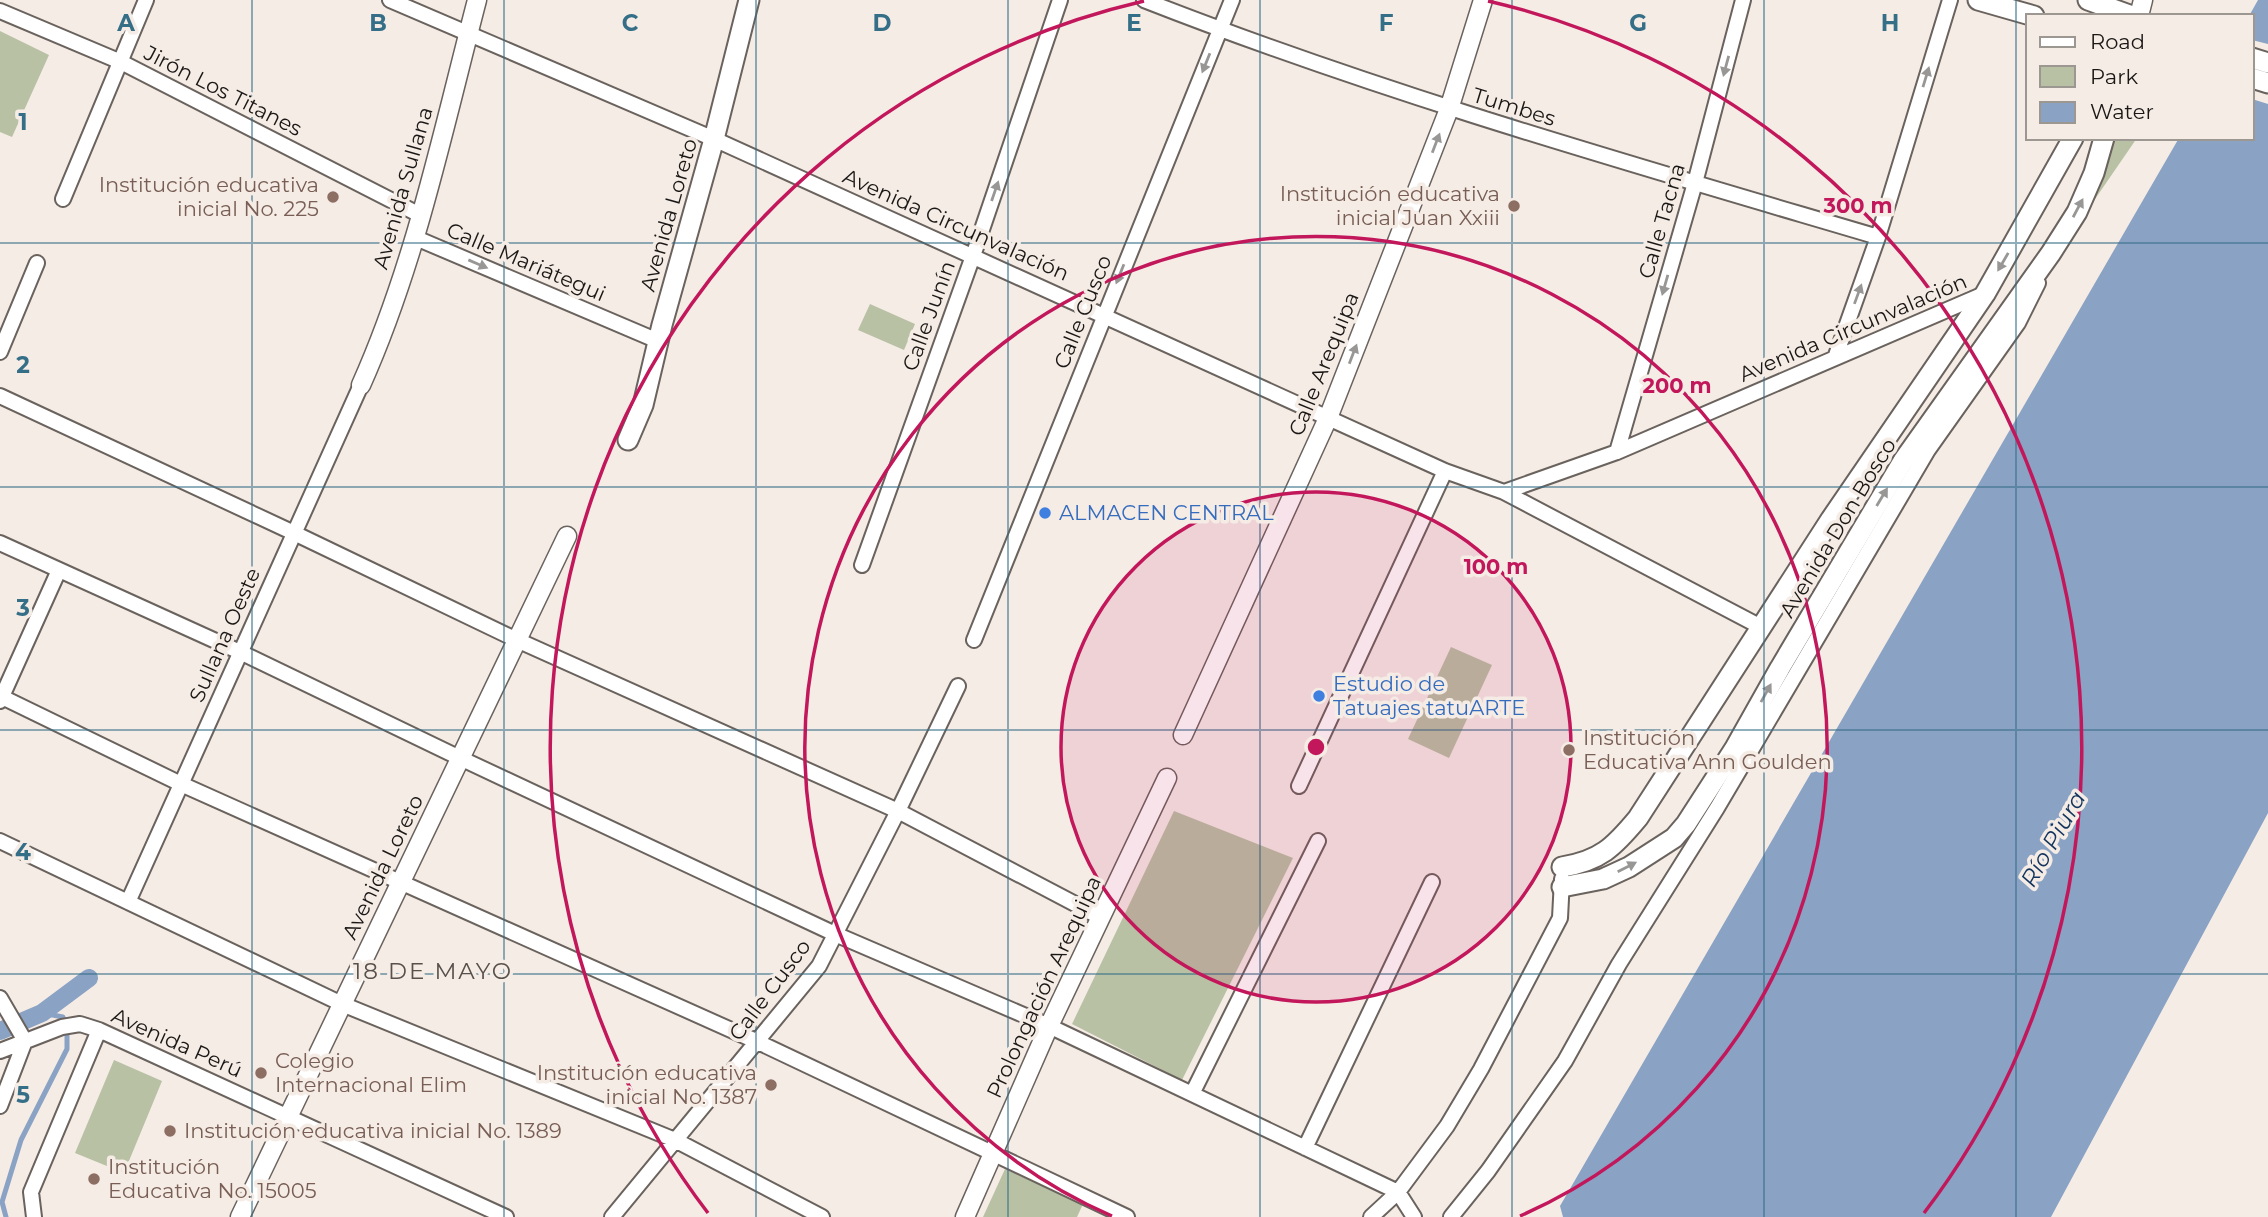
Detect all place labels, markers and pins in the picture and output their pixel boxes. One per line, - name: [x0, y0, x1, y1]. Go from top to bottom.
- place label: Institución educativa inicial No. 225: [99, 172, 319, 221]
- place label: Institución educativa inicial Juan Xxiii: [1280, 181, 1500, 230]
- marker: Institución educativa inicial No. 225: [325, 189, 341, 205]
- marker: Institución educativa inicial Juan Xxiii: [1506, 198, 1522, 214]
- place label: ALMACEN CENTRAL: [1059, 500, 1274, 525]
- marker: ALMACEN CENTRAL: [1037, 505, 1053, 521]
- place label: Estudio de Tatuajes tatuARTE: [1333, 671, 1525, 720]
- marker: Estudio de Tatuajes tatuARTE: [1311, 688, 1327, 704]
- place label: Institución Educativa Ann Goulden: [1583, 725, 1832, 774]
- centre of rings: [1304, 735, 1328, 759]
- marker: Institución Educativa Ann Goulden: [1561, 742, 1577, 758]
- place label: Colegio Internacional Elim: [275, 1048, 467, 1097]
- place label: Institución educativa inicial No. 1387: [537, 1060, 757, 1109]
- marker: Colegio Internacional Elim: [253, 1065, 269, 1081]
- marker: Institución educativa inicial No. 1387: [763, 1077, 779, 1093]
- place label: Institución educativa inicial No. 1389: [184, 1118, 562, 1143]
- marker: Institución educativa inicial No. 1389: [162, 1123, 178, 1139]
- place label: Institución Educativa No. 15005: [108, 1154, 317, 1203]
- marker: Institución Educativa No. 15005: [86, 1171, 102, 1187]

